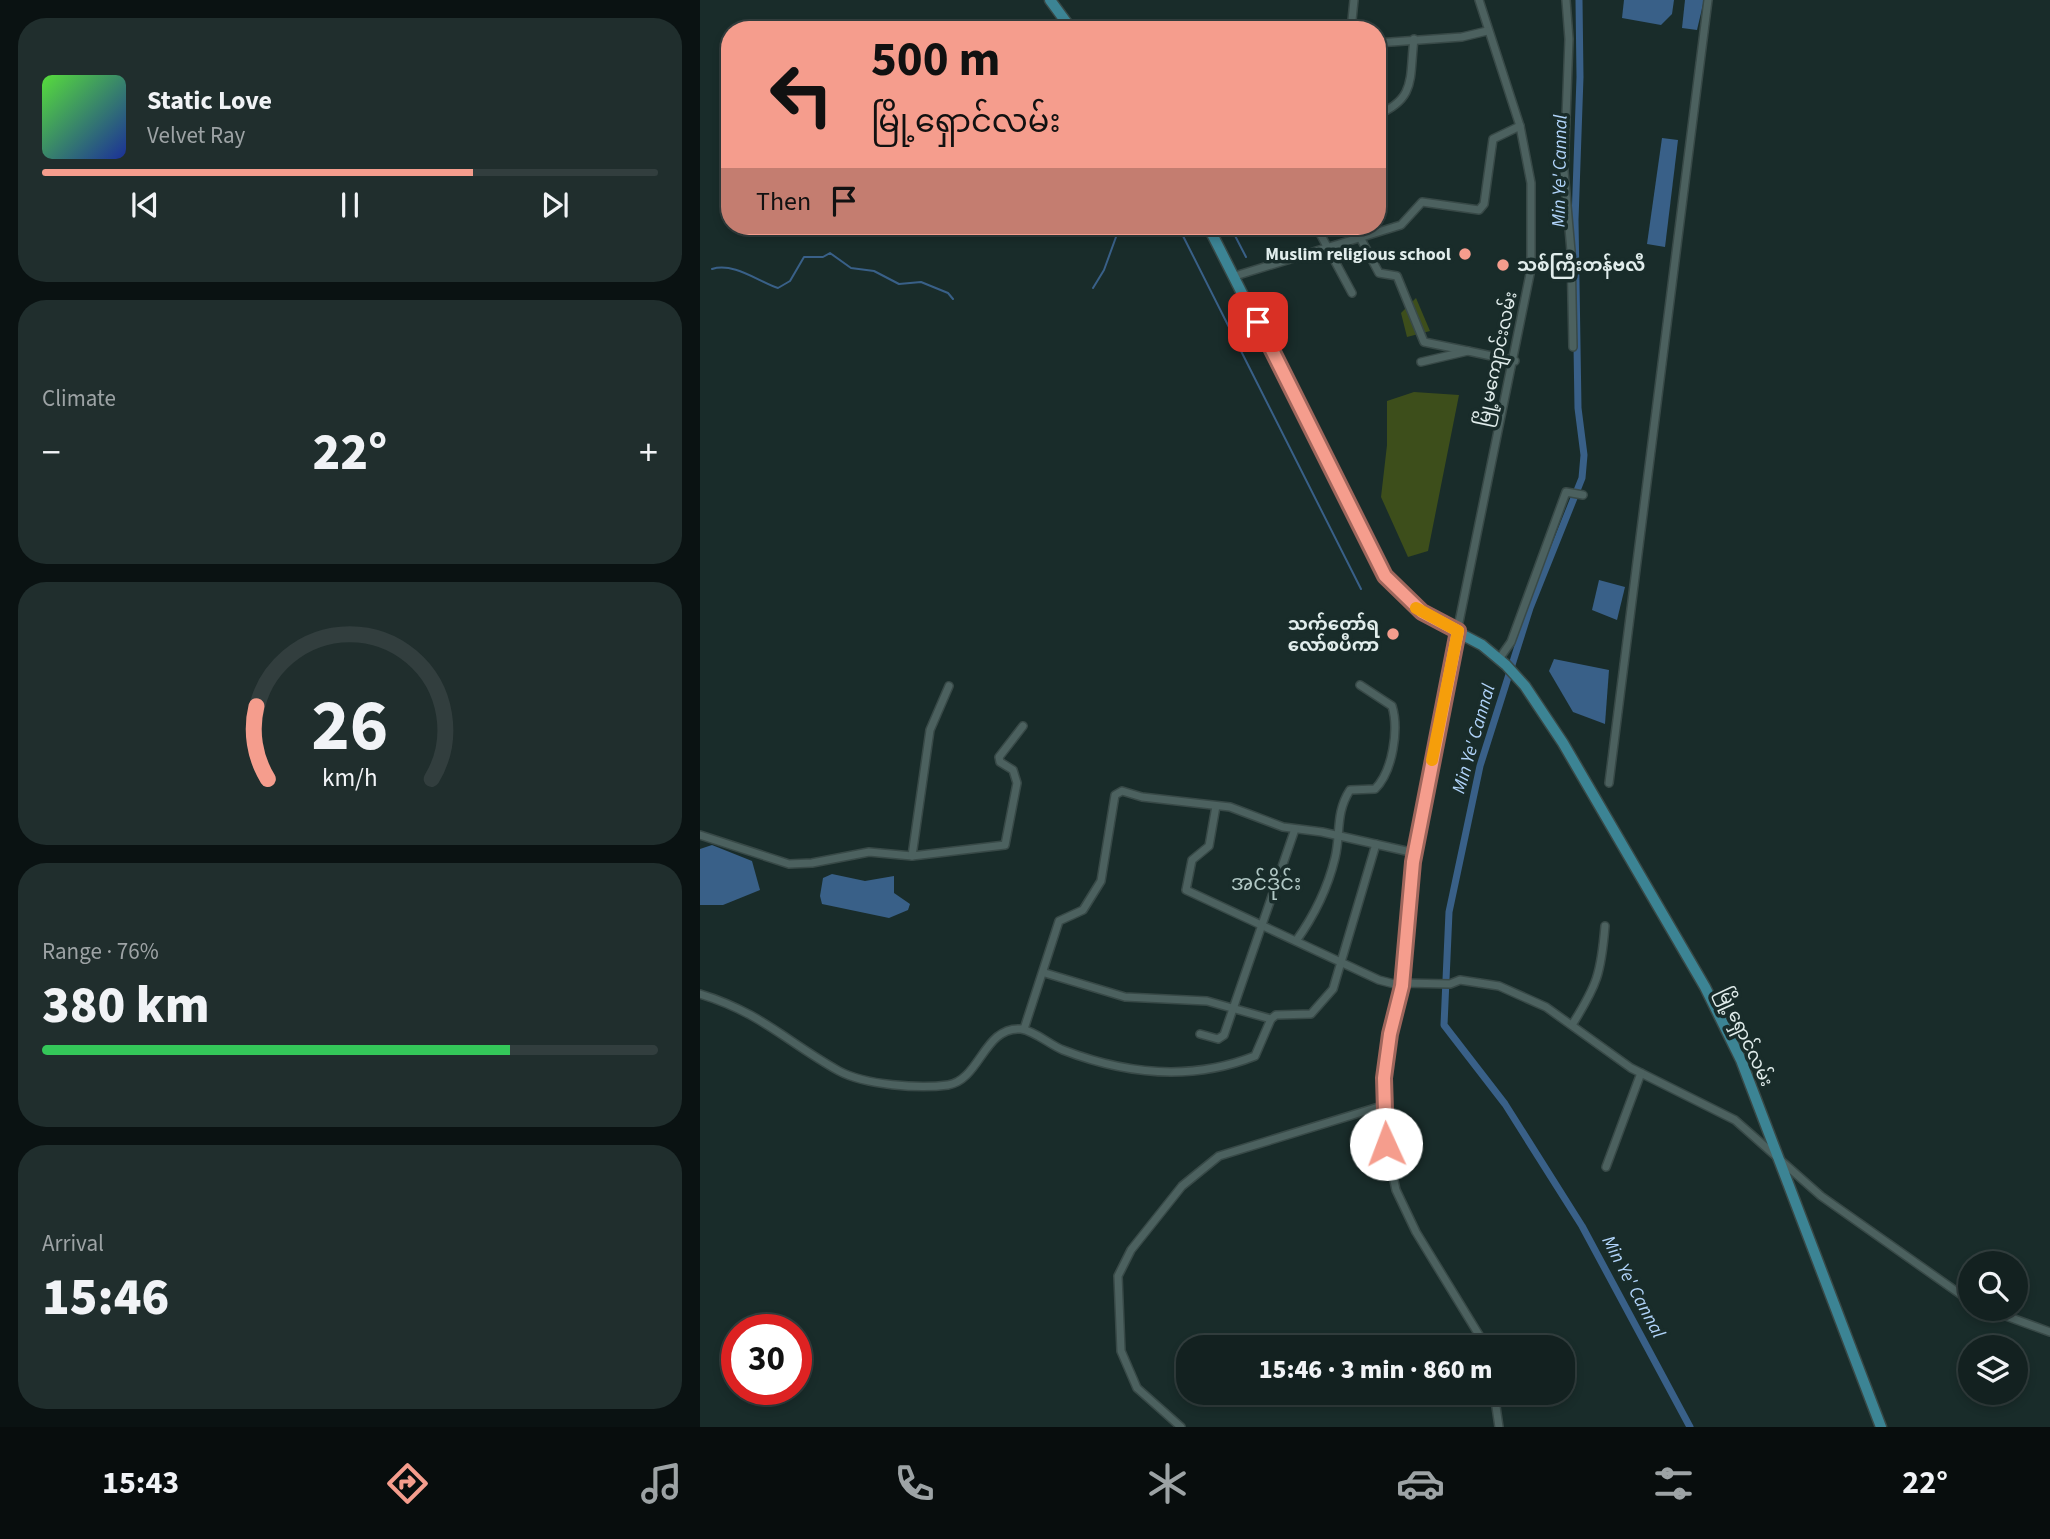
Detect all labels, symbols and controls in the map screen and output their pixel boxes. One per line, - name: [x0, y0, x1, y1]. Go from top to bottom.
- text: 500 m: [871, 25, 1000, 95]
- icon: left: [756, 49, 847, 140]
- text: Static Love: [147, 82, 272, 119]
- text: မြို့ရှောင်လမ်း: [871, 99, 1061, 145]
- water label: Min Ye' Cannal: [1546, 114, 1574, 228]
- text: Velvet Ray: [147, 119, 245, 152]
- icon: arrive: [825, 182, 863, 220]
- text: Then: [756, 183, 811, 220]
- icon: previous: [126, 186, 164, 224]
- icon: pause: [331, 186, 369, 224]
- icon: next: [536, 186, 574, 224]
- place label: Muslim religious school: [1265, 242, 1451, 267]
- marker: Muslim religious school: [1457, 246, 1473, 262]
- place label: သစ်ကြီးတန်ဗလီ: [1517, 253, 1645, 279]
- marker: သစ်ကြီးတန်ဗလီ: [1495, 257, 1511, 273]
- street label: မြို့မကျောင်းလမ်း: [1469, 289, 1525, 429]
- pin: [1228, 292, 1288, 352]
- icon: arrive: [1239, 303, 1277, 341]
- text: Climate: [42, 382, 116, 415]
- text: 22°: [313, 416, 387, 490]
- text: −: [42, 426, 61, 480]
- text: +: [639, 426, 658, 480]
- place label: သက်တော်ရ လော်စပီကာ: [1288, 612, 1380, 658]
- marker: သက်တော်ရ လော်စပီကာ: [1385, 626, 1401, 642]
- text: 26: [312, 675, 388, 779]
- water label: Min Ye' Cannal: [1445, 681, 1503, 797]
- text: km/h: [322, 760, 378, 796]
- district label: အင်ဒိုင်း: [1231, 867, 1301, 900]
- text: Range · 76%: [42, 935, 159, 968]
- text: 380 km: [42, 969, 210, 1043]
- street label: မြို့ရှောင်လမ်း: [1709, 983, 1781, 1091]
- position arrow: [1349, 1107, 1423, 1181]
- text: Arrival: [42, 1227, 104, 1260]
- water label: Min Ye' Cannal: [1595, 1231, 1672, 1343]
- map controls: [1958, 1251, 2028, 1405]
- button: search: [1958, 1251, 2028, 1321]
- text: 15:46: [42, 1261, 169, 1335]
- speed limit sign: 30: [721, 1314, 812, 1405]
- button: layers: [1958, 1335, 2028, 1405]
- text: 15:46 · 3 min · 860 m: [1259, 1351, 1492, 1388]
- icon: directions: [383, 1459, 432, 1508]
- icon: music: [637, 1459, 686, 1508]
- icon: phone: [890, 1459, 939, 1508]
- icon: climate: [1143, 1459, 1192, 1508]
- icon: car: [1396, 1459, 1445, 1508]
- icon: filters: [1649, 1459, 1698, 1508]
- text: 15:43: [102, 1460, 179, 1506]
- text: 22°: [1902, 1460, 1948, 1506]

